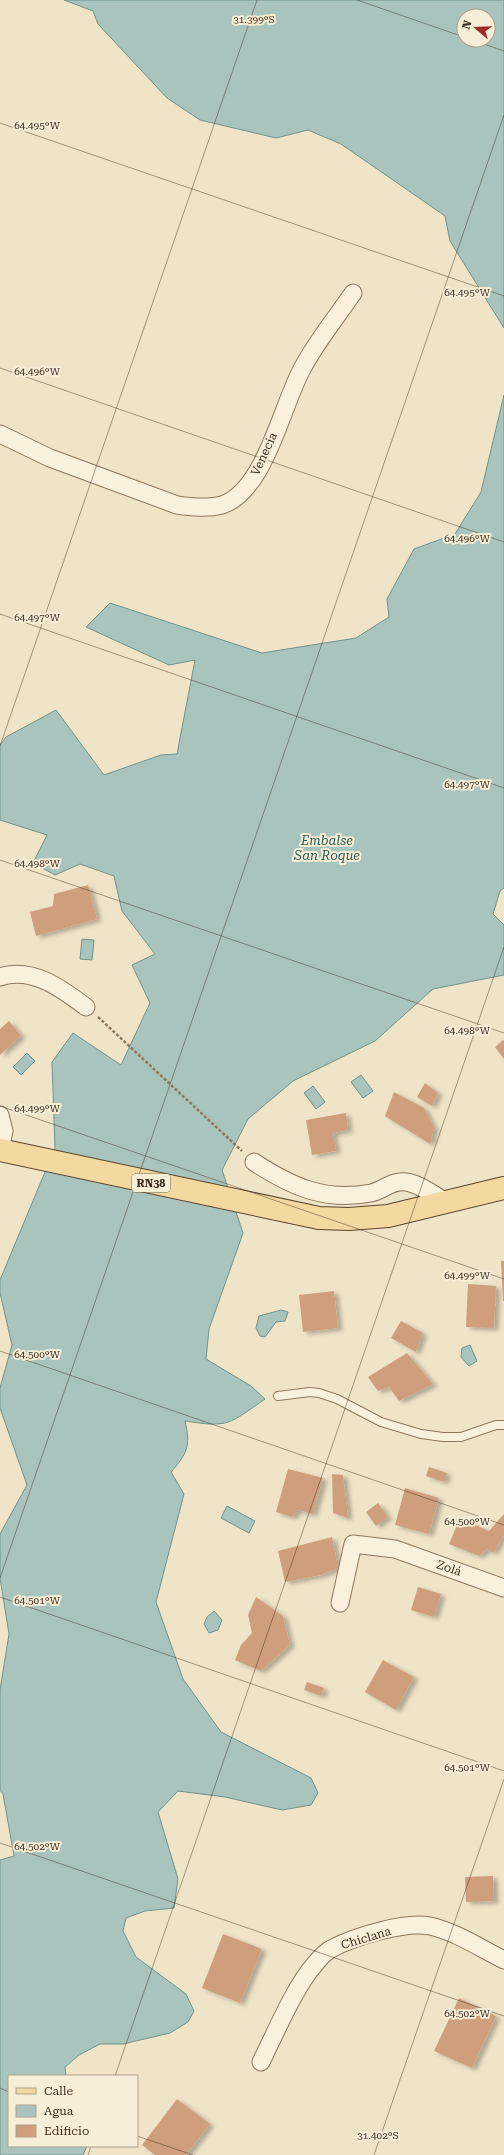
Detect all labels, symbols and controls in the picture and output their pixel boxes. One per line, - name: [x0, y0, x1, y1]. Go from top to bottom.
- north arrow: [456, 8, 496, 48]
- text: 31.399°S: [233, 14, 275, 25]
- text: N: [459, 18, 475, 31]
- text: 64.495°W: [14, 120, 61, 131]
- text: 64.495°W: [444, 287, 491, 298]
- text: 64.496°W: [14, 366, 61, 377]
- street label: Venecia: [248, 430, 280, 478]
- text: 64.496°W: [444, 533, 491, 544]
- text: 64.497°W: [14, 612, 61, 623]
- text: 64.497°W: [444, 779, 491, 790]
- water label: Embalse San Roque: [293, 833, 360, 863]
- text: 64.498°W: [14, 858, 61, 869]
- text: 64.498°W: [444, 1025, 491, 1036]
- text: 64.499°W: [14, 1103, 61, 1114]
- road number: RN38: [132, 1174, 170, 1192]
- text: 64.499°W: [444, 1270, 491, 1281]
- text: 64.500°W: [14, 1349, 61, 1360]
- text: 64.500°W: [444, 1516, 491, 1527]
- street label: Zolá: [435, 1557, 464, 1579]
- text: 64.501°W: [14, 1595, 61, 1606]
- text: 64.501°W: [444, 1762, 491, 1773]
- text: 64.502°W: [14, 1841, 61, 1852]
- street label: Chiclana: [339, 1924, 393, 1952]
- text: 64.502°W: [444, 2008, 491, 2019]
- legend: [8, 2075, 138, 2147]
- text: Calle: [44, 2084, 74, 2098]
- text: Agua: [44, 2104, 74, 2118]
- text: Edificio: [44, 2124, 89, 2138]
- text: 31.402°S: [357, 2130, 399, 2141]

